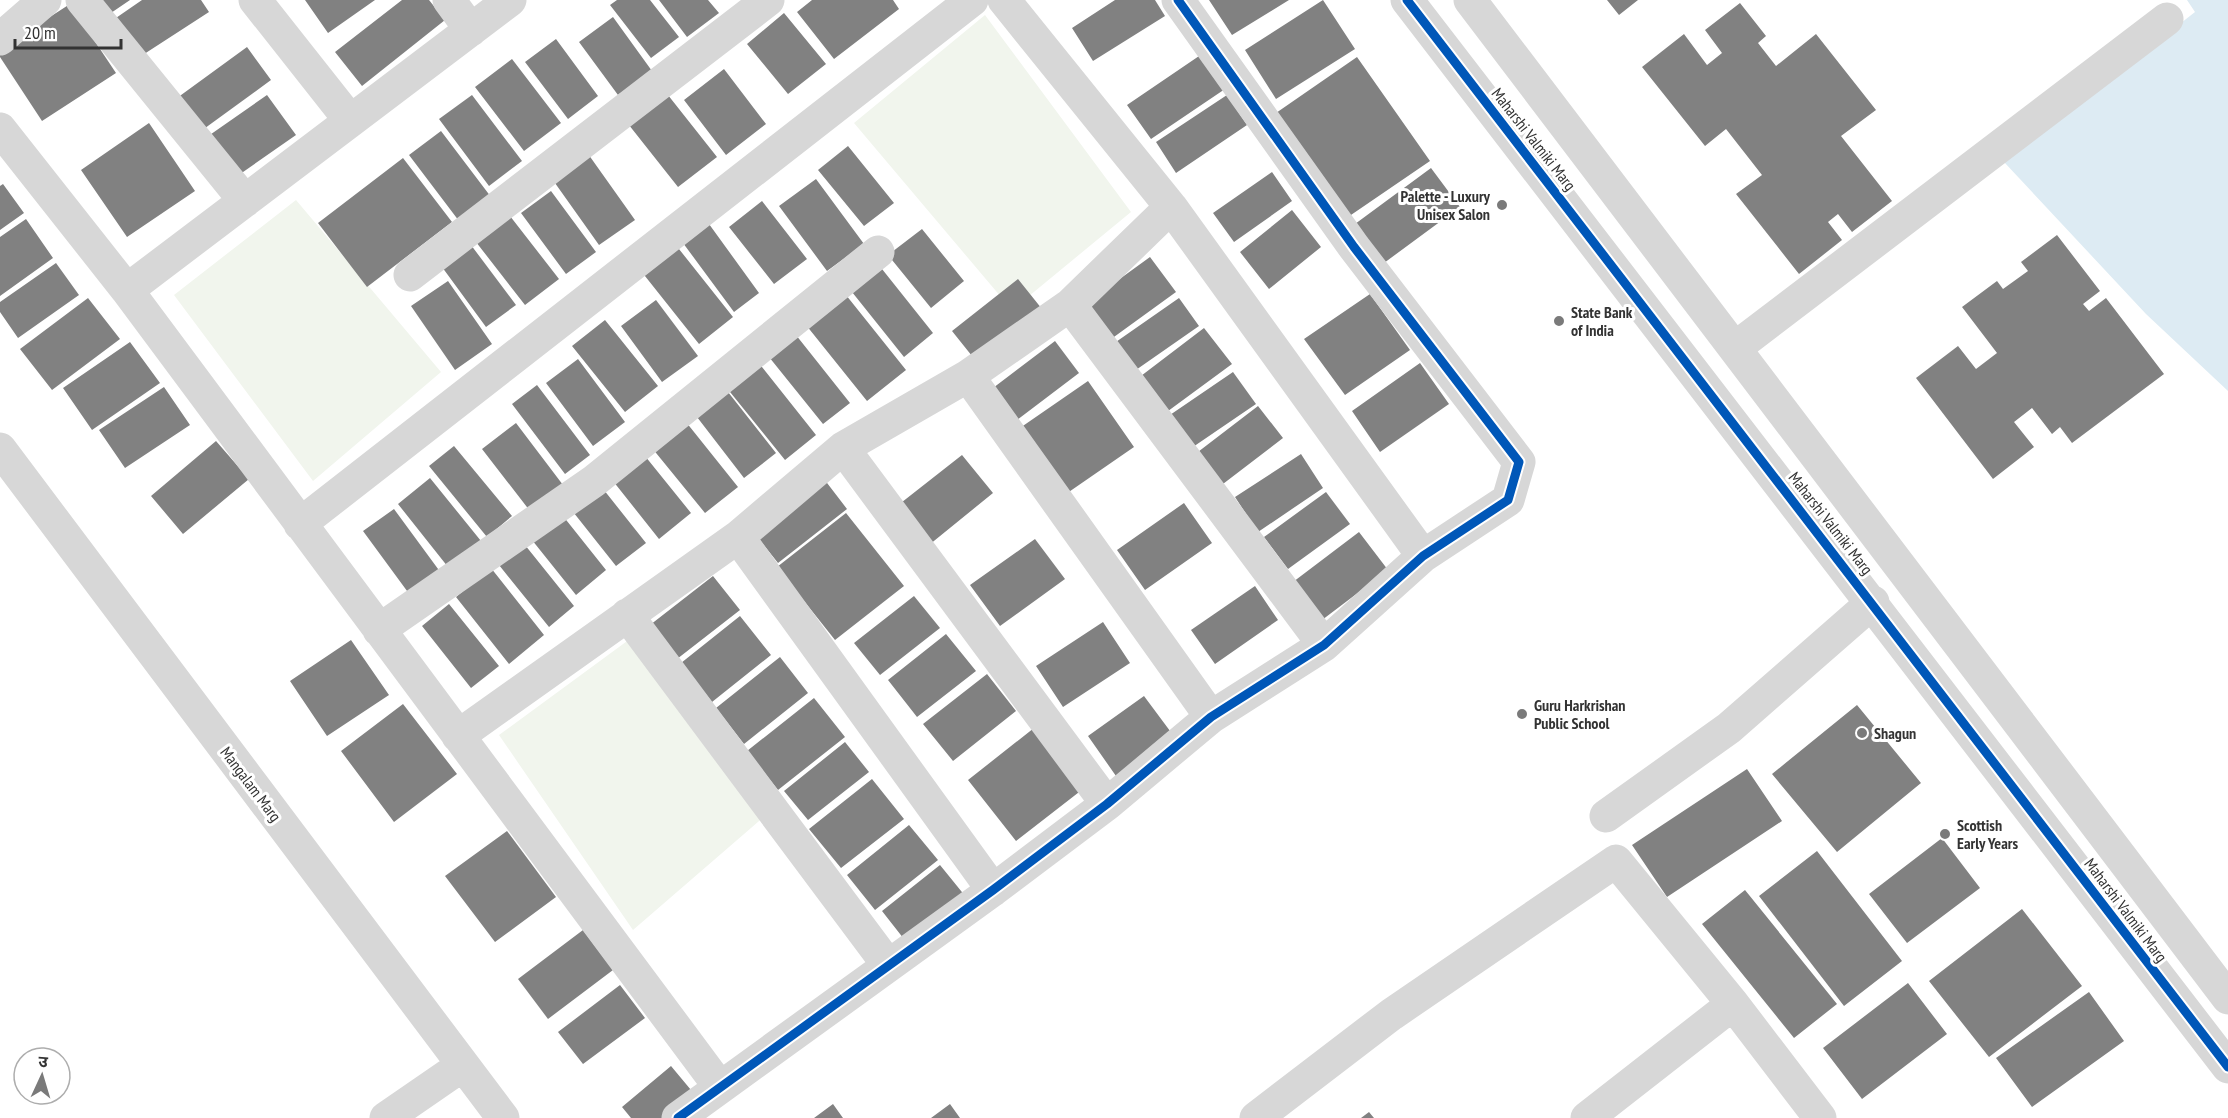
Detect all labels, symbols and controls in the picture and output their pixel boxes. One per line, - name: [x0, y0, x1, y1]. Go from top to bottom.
- scale bar: [15, 12, 122, 50]
- text: 20 m: [24, 21, 56, 44]
- street label: Maharshi Valmiki Marg: [1488, 84, 1580, 194]
- place label: Palette - Luxury Unisex Salon: [1401, 186, 1491, 224]
- marker: Palette - Luxury Unisex Salon: [1495, 198, 1509, 212]
- place label: State Bank of India: [1571, 302, 1633, 340]
- marker: State Bank of India: [1552, 314, 1566, 328]
- street label: Maharshi Valmiki Marg: [1785, 468, 1877, 578]
- place label: Guru Harkrishan Public School: [1534, 695, 1626, 733]
- marker: Guru Harkrishan Public School: [1515, 707, 1529, 721]
- place label: Shagun: [1874, 723, 1916, 743]
- marker: Shagun: [1855, 726, 1869, 740]
- street label: Mangalam Marg: [216, 743, 286, 825]
- place label: Scottish Early Years: [1957, 815, 2018, 853]
- marker: Scottish Early Years: [1938, 827, 1952, 841]
- street label: Maharshi Valmiki Marg: [2080, 854, 2172, 966]
- north arrow: [12, 1046, 72, 1106]
- text: उ: [38, 1051, 49, 1071]

